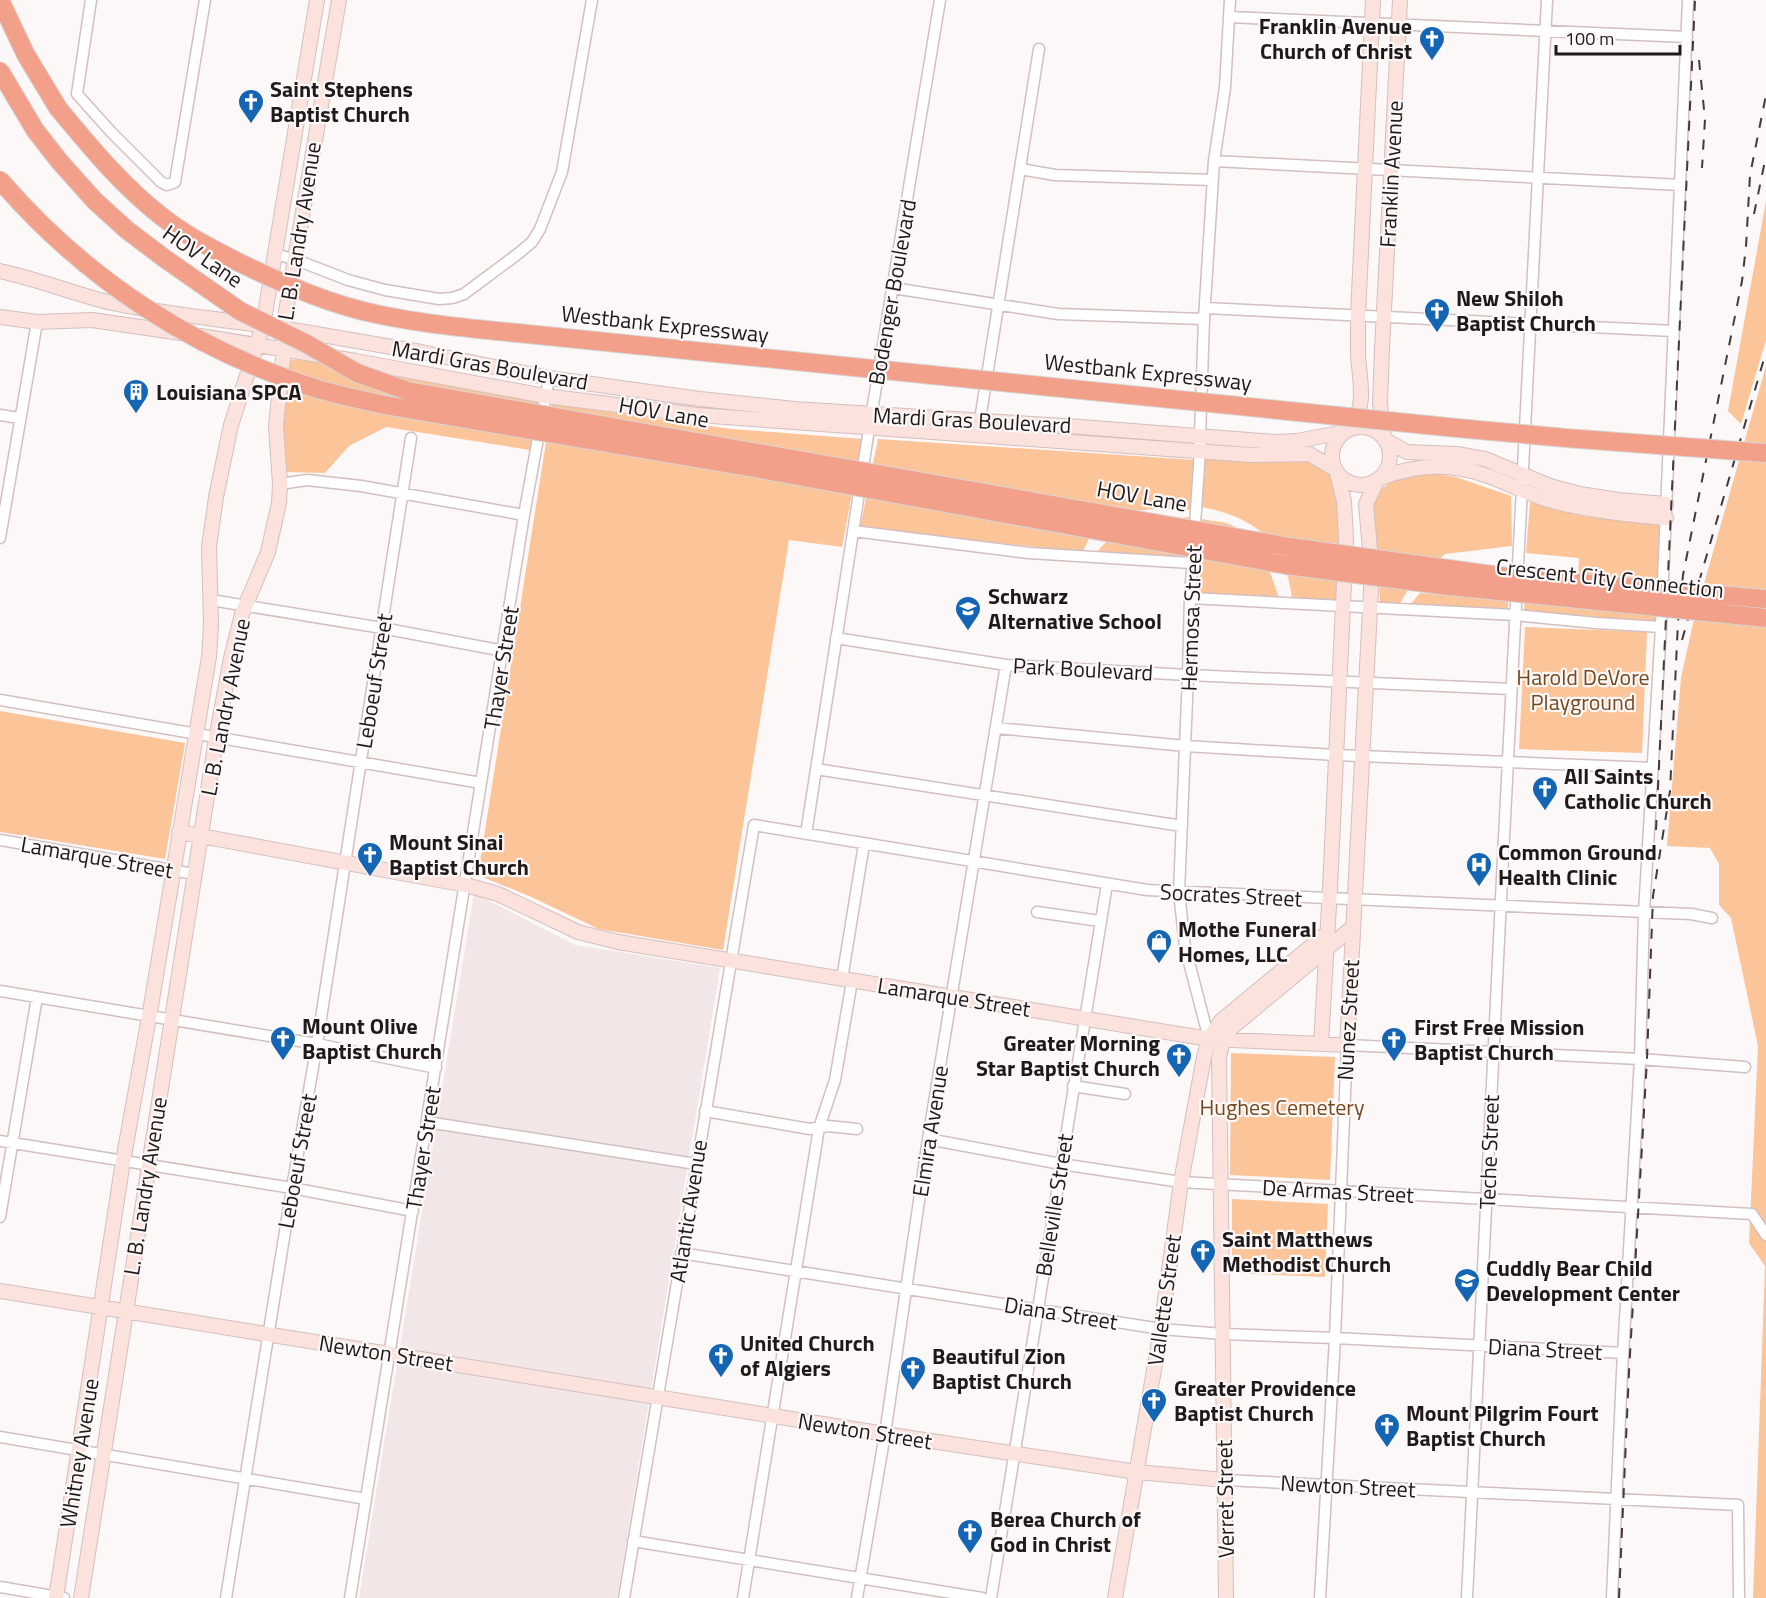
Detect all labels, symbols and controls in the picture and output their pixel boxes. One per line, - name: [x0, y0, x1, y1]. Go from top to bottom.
- place label: Franklin Avenue Church of Christ: [1259, 9, 1412, 68]
- scale bar: [1556, 18, 1680, 56]
- church icon: Franklin Avenue Church of Christ: [1417, 24, 1447, 62]
- text: 100 m: [1565, 25, 1614, 52]
- place label: Saint Stephens Baptist Church: [270, 72, 413, 131]
- church icon: Saint Stephens Baptist Church: [236, 87, 266, 125]
- street label: Franklin Avenue: [1370, 99, 1412, 249]
- street label: L. B. Landry Avenue: [268, 139, 330, 323]
- street label: Bodenger Boulevard: [859, 197, 925, 387]
- street label: HOV Lane: [156, 216, 250, 296]
- place label: New Shiloh Baptist Church: [1456, 281, 1596, 340]
- street label: Westbank Expressway: [559, 296, 771, 352]
- church icon: New Shiloh Baptist Church: [1422, 296, 1452, 334]
- street label: Mardi Gras Boulevard: [389, 331, 591, 399]
- street label: Westbank Expressway: [1042, 344, 1254, 400]
- place label: Louisiana SPCA: [156, 375, 302, 409]
- building icon: Louisiana SPCA: [121, 377, 151, 415]
- street label: HOV Lane: [616, 387, 712, 437]
- street label: Mardi Gras Boulevard: [872, 398, 1072, 442]
- street label: HOV Lane: [1094, 471, 1190, 521]
- street label: Hermosa Street: [1171, 544, 1211, 692]
- street label: Crescent City Connection: [1494, 549, 1726, 607]
- place label: Schwarz Alternative School: [988, 579, 1162, 638]
- school or university icon: Schwarz Alternative School: [953, 594, 983, 632]
- street label: Thayer Street: [474, 603, 528, 732]
- street label: Leboeuf Street: [347, 611, 401, 751]
- street label: L. B. Landry Avenue: [191, 615, 259, 799]
- street label: Park Boulevard: [1012, 648, 1154, 690]
- park label: Harold DeVore Playground: [1516, 660, 1650, 719]
- place label: All Saints Catholic Church: [1564, 759, 1712, 818]
- church icon: All Saints Catholic Church: [1530, 774, 1560, 812]
- place label: Mount Sinai Baptist Church: [389, 825, 529, 884]
- street label: Lamarque Street: [18, 827, 176, 887]
- place label: Common Ground Health Clinic: [1498, 835, 1657, 894]
- church icon: Mount Sinai Baptist Church: [355, 840, 385, 878]
- hospital icon: Common Ground Health Clinic: [1464, 850, 1494, 888]
- street label: Socrates Street: [1159, 874, 1303, 916]
- place label: Mothe Funeral Homes, LLC: [1178, 912, 1317, 971]
- shop icon: Mothe Funeral Homes, LLC: [1144, 927, 1174, 965]
- street label: Nunez Street: [1328, 958, 1368, 1081]
- street label: Lamarque Street: [875, 968, 1033, 1026]
- place label: Mount Olive Baptist Church: [302, 1009, 442, 1068]
- place label: First Free Mission Baptist Church: [1414, 1010, 1584, 1069]
- church icon: Mount Olive Baptist Church: [268, 1024, 298, 1062]
- church icon: First Free Mission Baptist Church: [1379, 1025, 1409, 1063]
- place label: Greater Morning Star Baptist Church: [976, 1026, 1160, 1085]
- church icon: Greater Morning Star Baptist Church: [1164, 1041, 1194, 1079]
- street label: Elmira Avenue: [903, 1063, 957, 1199]
- street label: Thayer Street: [396, 1083, 450, 1212]
- park label: Hughes Cemetery: [1199, 1090, 1365, 1124]
- street label: Leboeuf Street: [268, 1091, 326, 1231]
- street label: L. B. Landry Avenue: [114, 1094, 176, 1278]
- street label: Teche Street: [1470, 1094, 1508, 1210]
- street label: Belleville Street: [1026, 1131, 1082, 1279]
- street label: Atlantic Avenue: [660, 1137, 716, 1285]
- street label: De Armas Street: [1261, 1170, 1415, 1212]
- place label: Saint Matthews Methodist Church: [1222, 1222, 1391, 1281]
- street label: Vallette Street: [1138, 1232, 1190, 1368]
- church icon: Saint Matthews Methodist Church: [1188, 1237, 1218, 1275]
- place label: Cuddly Bear Child Development Center: [1486, 1251, 1680, 1310]
- school or university icon: Cuddly Bear Child Development Center: [1452, 1266, 1482, 1304]
- street label: Diana Street: [1002, 1287, 1120, 1339]
- street label: Newton Street: [317, 1326, 456, 1380]
- place label: United Church of Algiers: [740, 1326, 875, 1385]
- street label: Diana Street: [1487, 1329, 1603, 1369]
- place label: Beautiful Zion Baptist Church: [932, 1339, 1072, 1398]
- church icon: United Church of Algiers: [706, 1341, 736, 1379]
- church icon: Beautiful Zion Baptist Church: [898, 1354, 928, 1392]
- place label: Greater Providence Baptist Church: [1174, 1371, 1356, 1430]
- street label: Whitney Avenue: [50, 1376, 108, 1530]
- church icon: Greater Providence Baptist Church: [1139, 1386, 1169, 1424]
- place label: Mount Pilgrim Fourt Baptist Church: [1406, 1396, 1598, 1455]
- street label: Newton Street: [796, 1404, 935, 1458]
- church icon: Mount Pilgrim Fourt Baptist Church: [1372, 1411, 1402, 1449]
- street label: Verret Street: [1207, 1439, 1243, 1559]
- street label: Newton Street: [1280, 1465, 1417, 1507]
- place label: Berea Church of God in Christ: [990, 1502, 1141, 1561]
- church icon: Berea Church of God in Christ: [955, 1517, 985, 1555]

